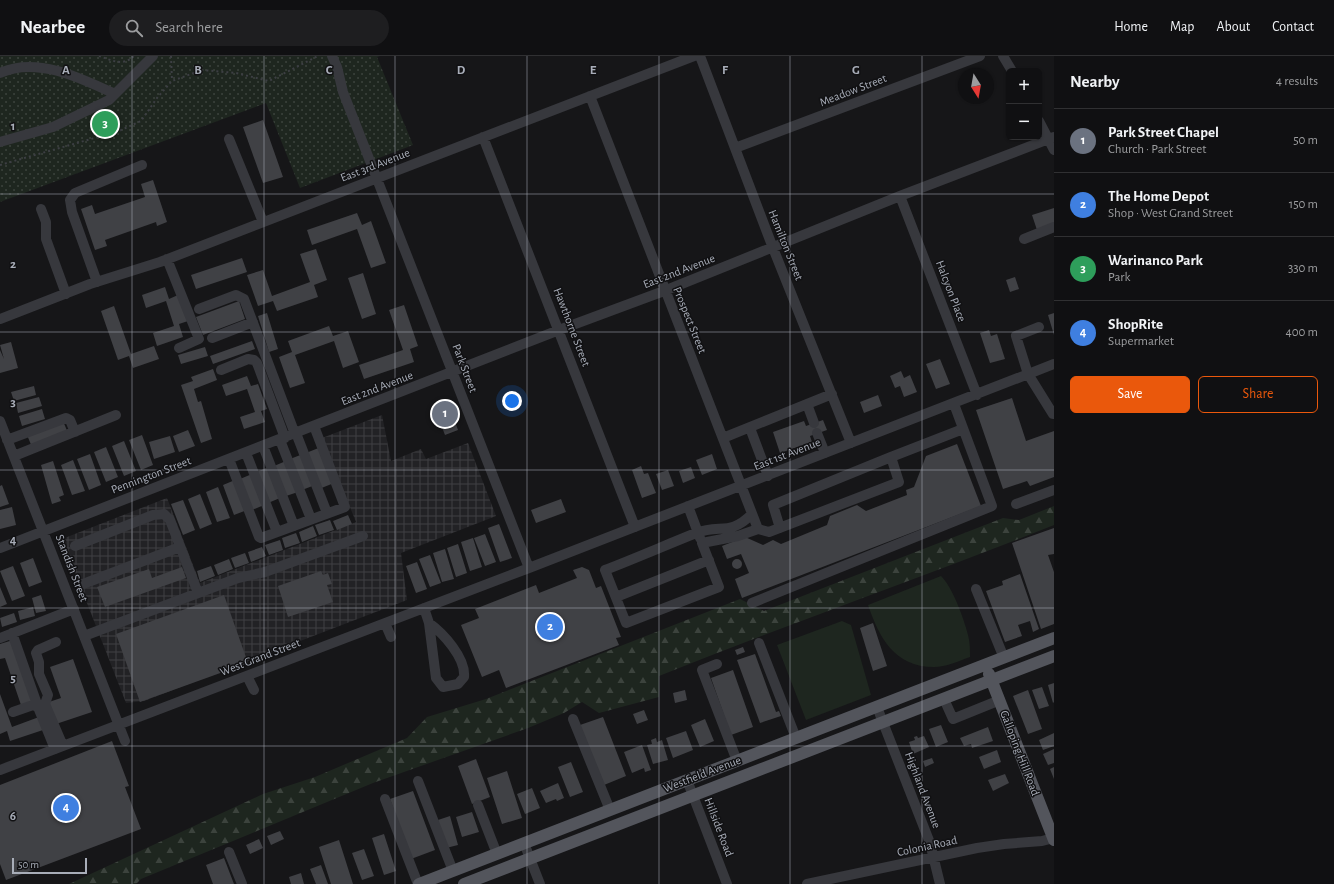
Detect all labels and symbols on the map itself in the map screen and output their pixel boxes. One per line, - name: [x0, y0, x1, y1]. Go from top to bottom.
- text: A: [62, 64, 70, 77]
- text: B: [194, 64, 202, 77]
- text: C: [326, 64, 333, 77]
- text: D: [457, 64, 466, 77]
- text: E: [590, 64, 597, 77]
- text: F: [722, 64, 729, 77]
- text: G: [852, 64, 860, 77]
- north arrow: [958, 68, 994, 104]
- street label: Meadow Street: [818, 72, 888, 108]
- pin: 3: [92, 109, 118, 139]
- text: 1: [11, 120, 15, 133]
- street label: East 3rd Avenue: [339, 146, 411, 184]
- street label: Hamilton Street: [766, 208, 806, 282]
- street label: East 2nd Avenue: [641, 252, 717, 290]
- text: 2: [10, 258, 16, 271]
- street label: Halcyon Place: [933, 259, 968, 324]
- street label: Prospect Street: [671, 285, 709, 355]
- street label: Hawthorne Street: [552, 286, 593, 368]
- street label: Park Street: [450, 342, 480, 394]
- street label: East 2nd Avenue: [339, 369, 415, 407]
- your location: [502, 391, 522, 411]
- text: 3: [10, 396, 16, 409]
- pin: 1: [432, 399, 458, 429]
- street label: East 1st Avenue: [752, 436, 822, 472]
- street label: Pennington Street: [109, 454, 193, 496]
- street label: Standish Street: [54, 533, 90, 604]
- text: 4: [10, 534, 17, 547]
- pin: 2: [537, 612, 563, 642]
- street label: West Grand Street: [218, 636, 302, 678]
- text: 5: [10, 672, 16, 685]
- street label: Galloping Hill Road: [998, 709, 1042, 797]
- street label: Highland Avenue: [903, 750, 943, 830]
- street label: Westfield Avenue: [661, 754, 743, 794]
- pin: 4: [53, 793, 79, 823]
- street label: Hillside Road: [702, 796, 736, 858]
- text: 6: [10, 810, 16, 823]
- street label: Colonia Road: [896, 834, 958, 858]
- scale bar: [12, 856, 87, 875]

